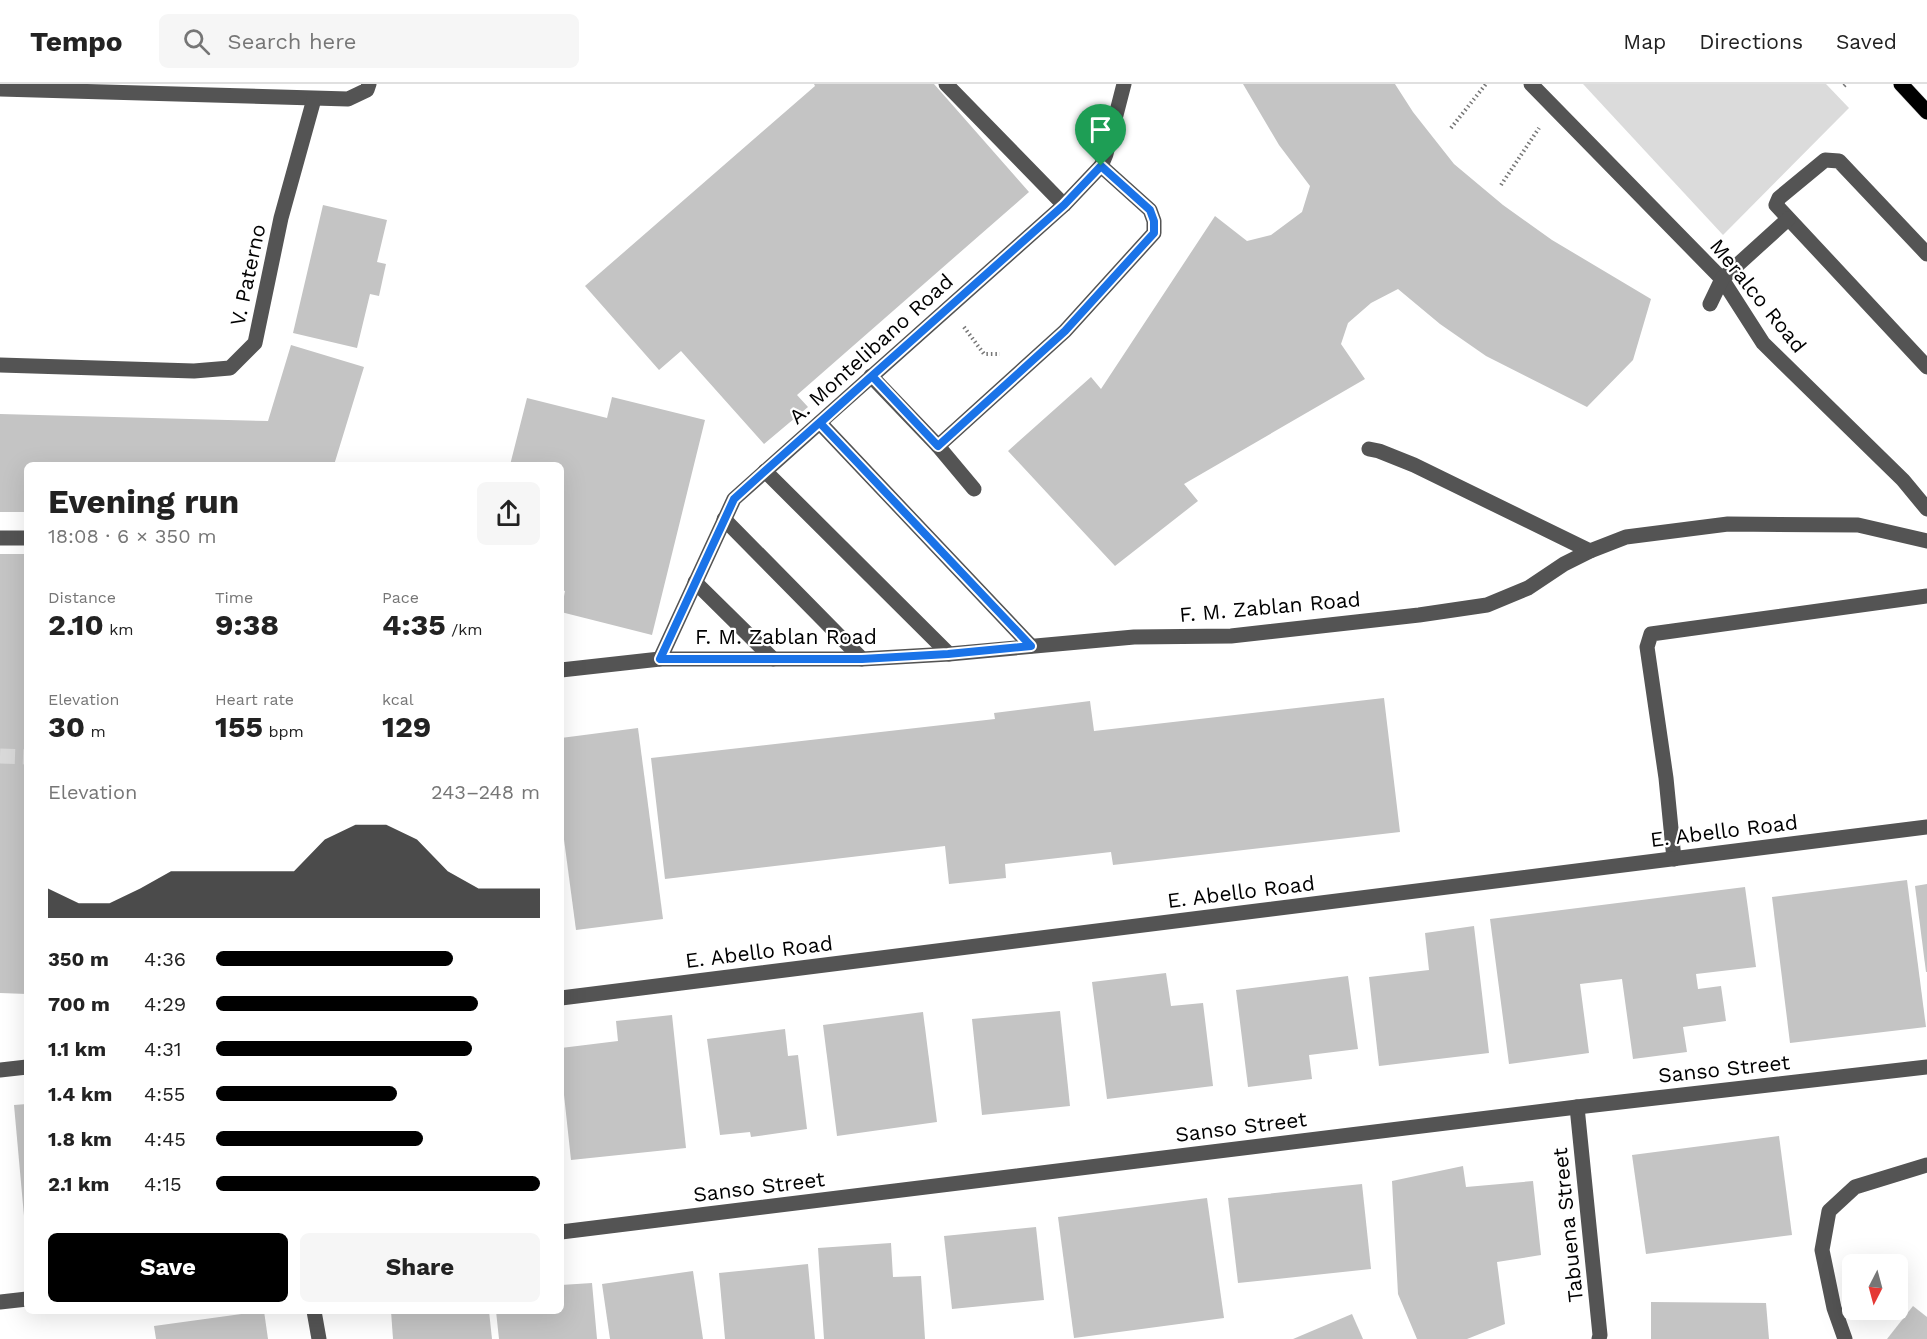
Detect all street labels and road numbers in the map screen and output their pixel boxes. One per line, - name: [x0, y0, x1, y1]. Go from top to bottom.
- street label: V. Paterno: [225, 222, 270, 328]
- street label: Meralco Road: [1705, 234, 1812, 358]
- street label: A. Montelibano Road: [784, 268, 958, 429]
- street label: F. M. Zablan Road: [1178, 586, 1362, 627]
- street label: F. M. Zablan Road: [695, 624, 877, 649]
- street label: E. Abello Road: [1649, 809, 1799, 852]
- street label: E. Abello Road: [1166, 870, 1316, 913]
- street label: E. Abello Road: [684, 930, 834, 973]
- street label: Sanso Street: [1657, 1049, 1791, 1088]
- street label: Sanso Street: [1174, 1106, 1308, 1147]
- street label: Tabuena Street: [1547, 1146, 1588, 1304]
- street label: Sanso Street: [692, 1166, 826, 1207]

